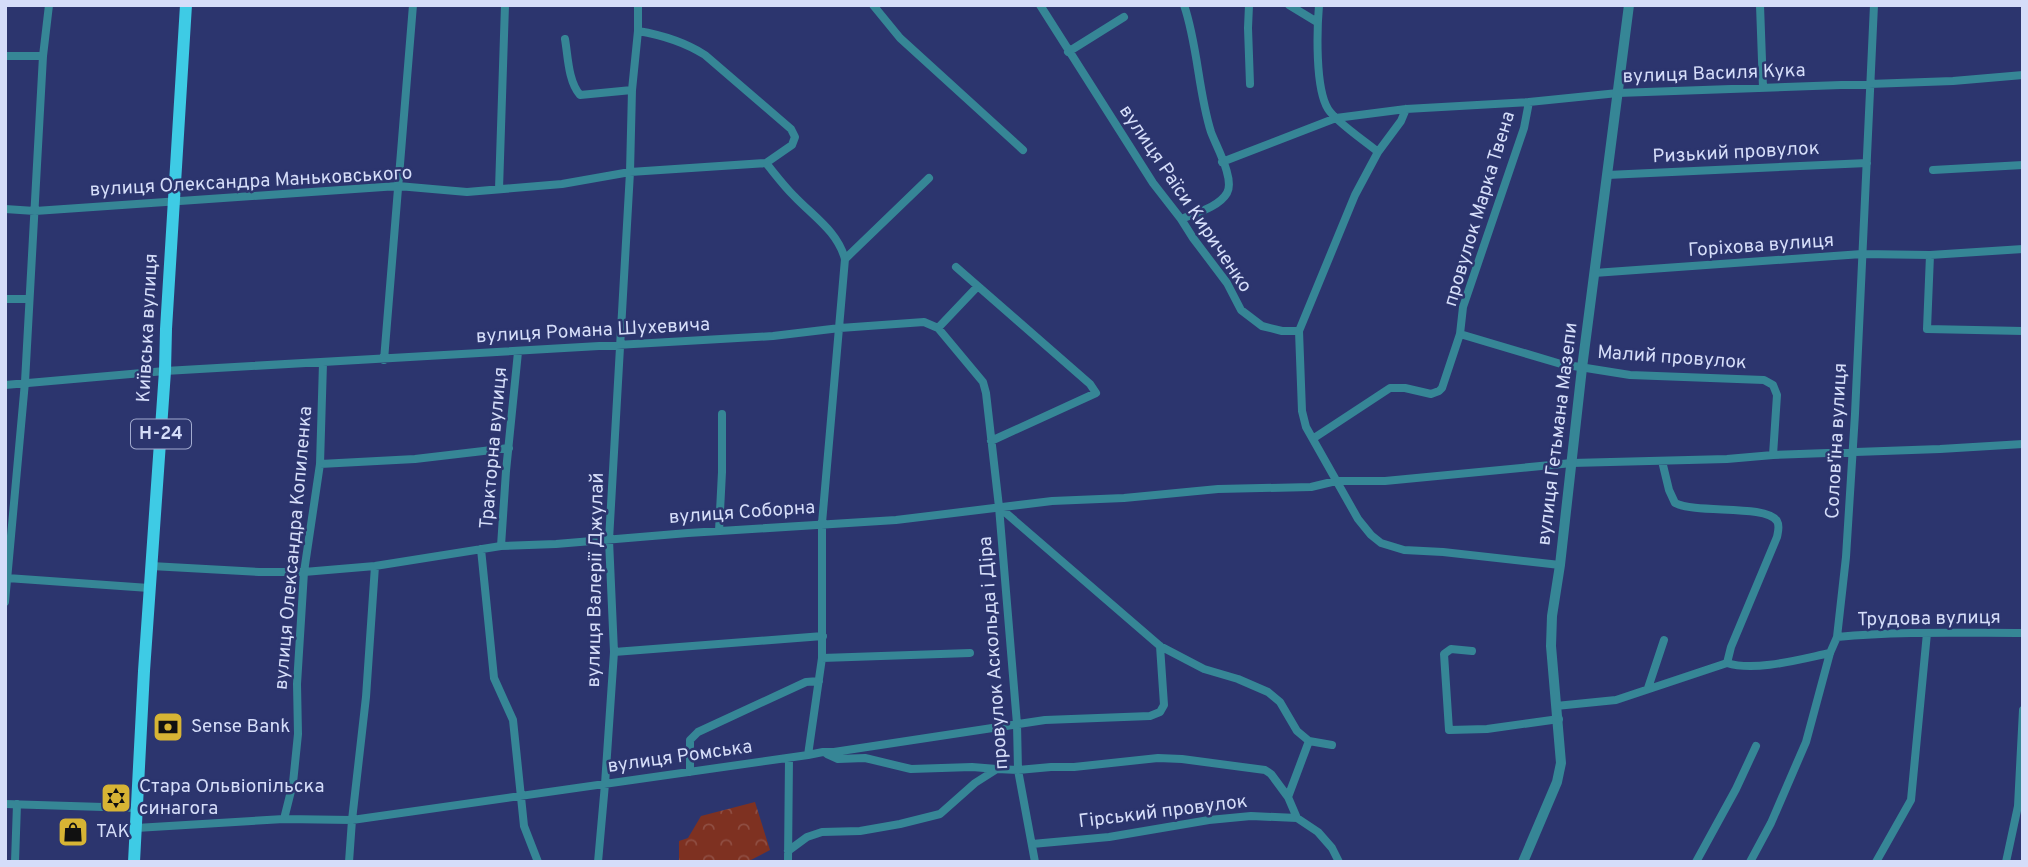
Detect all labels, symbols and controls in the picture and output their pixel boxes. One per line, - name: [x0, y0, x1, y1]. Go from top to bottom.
- street label: вулиця Василя Кука: [1622, 59, 1806, 89]
- street label: вулиця Раїси Кириченко: [1113, 101, 1257, 297]
- street label: провулок Марка Твена: [1439, 109, 1521, 309]
- street label: Ризький провулок: [1652, 137, 1820, 169]
- street label: вулиця Олександра Маньковського: [89, 162, 413, 202]
- street label: Горіхова вулиця: [1687, 229, 1835, 263]
- street label: Київська вулиця: [132, 253, 164, 403]
- street label: вулиця Романа Шухевича: [475, 313, 711, 349]
- street label: вулиця Гетьмана Мазепи: [1532, 321, 1584, 547]
- street label: Малий провулок: [1596, 341, 1748, 375]
- street label: Солов'їна вулиця: [1821, 362, 1853, 520]
- street label: Тракторна вулиця: [475, 366, 513, 530]
- street label: вулиця Олександра Копиленка: [270, 405, 318, 691]
- road number: Н-24: [131, 420, 191, 448]
- street label: вулиця Валерії Джулай: [582, 472, 610, 688]
- street label: вулиця Соборна: [668, 496, 816, 530]
- street label: провулок Аскольда і Діра: [974, 535, 1014, 771]
- street label: Трудова вулиця: [1857, 606, 2001, 632]
- bank icon: Sense Bank: [151, 710, 185, 744]
- place label: Sense Bank: [191, 715, 290, 739]
- street label: вулиця Ромська: [606, 735, 754, 779]
- place label: Стара Ольвіопільска синагога: [139, 775, 324, 821]
- synagogue icon: Стара Ольвіопільска синагога: [99, 781, 133, 815]
- street label: Гірський провулок: [1077, 790, 1249, 834]
- shop icon: ТАК: [56, 815, 90, 849]
- place label: ТАК: [96, 820, 130, 844]

